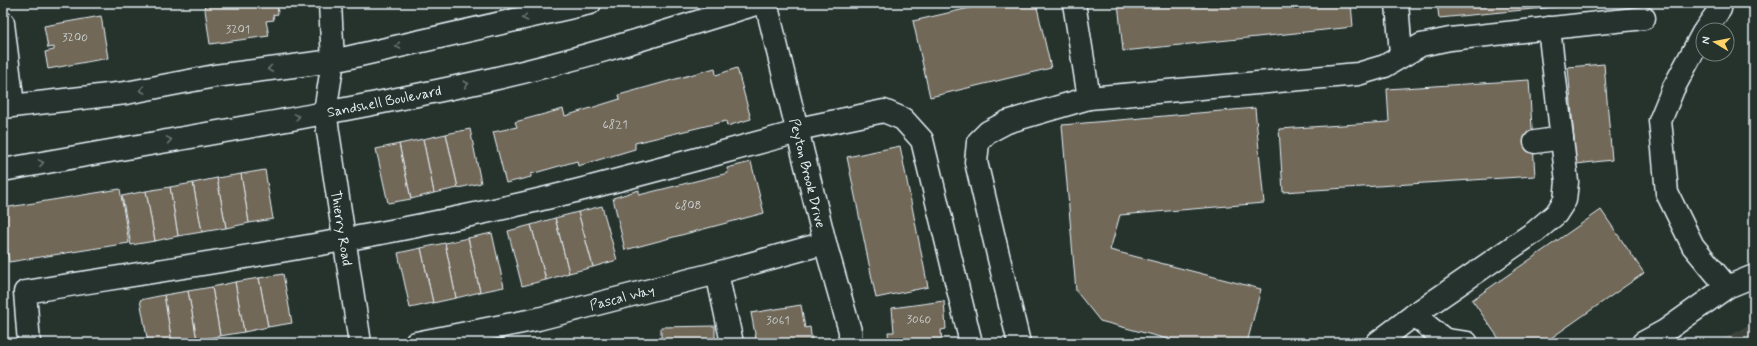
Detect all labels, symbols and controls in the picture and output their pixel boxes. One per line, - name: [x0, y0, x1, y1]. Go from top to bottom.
- one-way arrow: [522, 14, 528, 22]
- house number: 3201: [226, 22, 250, 38]
- north arrow: [1695, 22, 1735, 62]
- house number: 3200: [62, 30, 88, 46]
- text: N: [1699, 36, 1714, 45]
- one-way arrow: [395, 42, 401, 50]
- one-way arrow: [267, 64, 273, 73]
- one-way arrow: [463, 81, 469, 89]
- street label: Sandshell Boulevard: [325, 82, 443, 122]
- one-way arrow: [139, 85, 145, 94]
- one-way arrow: [294, 114, 300, 122]
- house number: 6821: [602, 117, 628, 133]
- street label: Peyton Brook Drive: [785, 117, 829, 230]
- one-way arrow: [166, 136, 172, 145]
- one-way arrow: [38, 159, 44, 168]
- street label: Thierry Road: [326, 189, 356, 267]
- house number: 6808: [675, 198, 701, 214]
- street label: Pascal Way: [588, 281, 657, 315]
- house number: 3060: [907, 312, 932, 328]
- house number: 3061: [766, 313, 790, 329]

